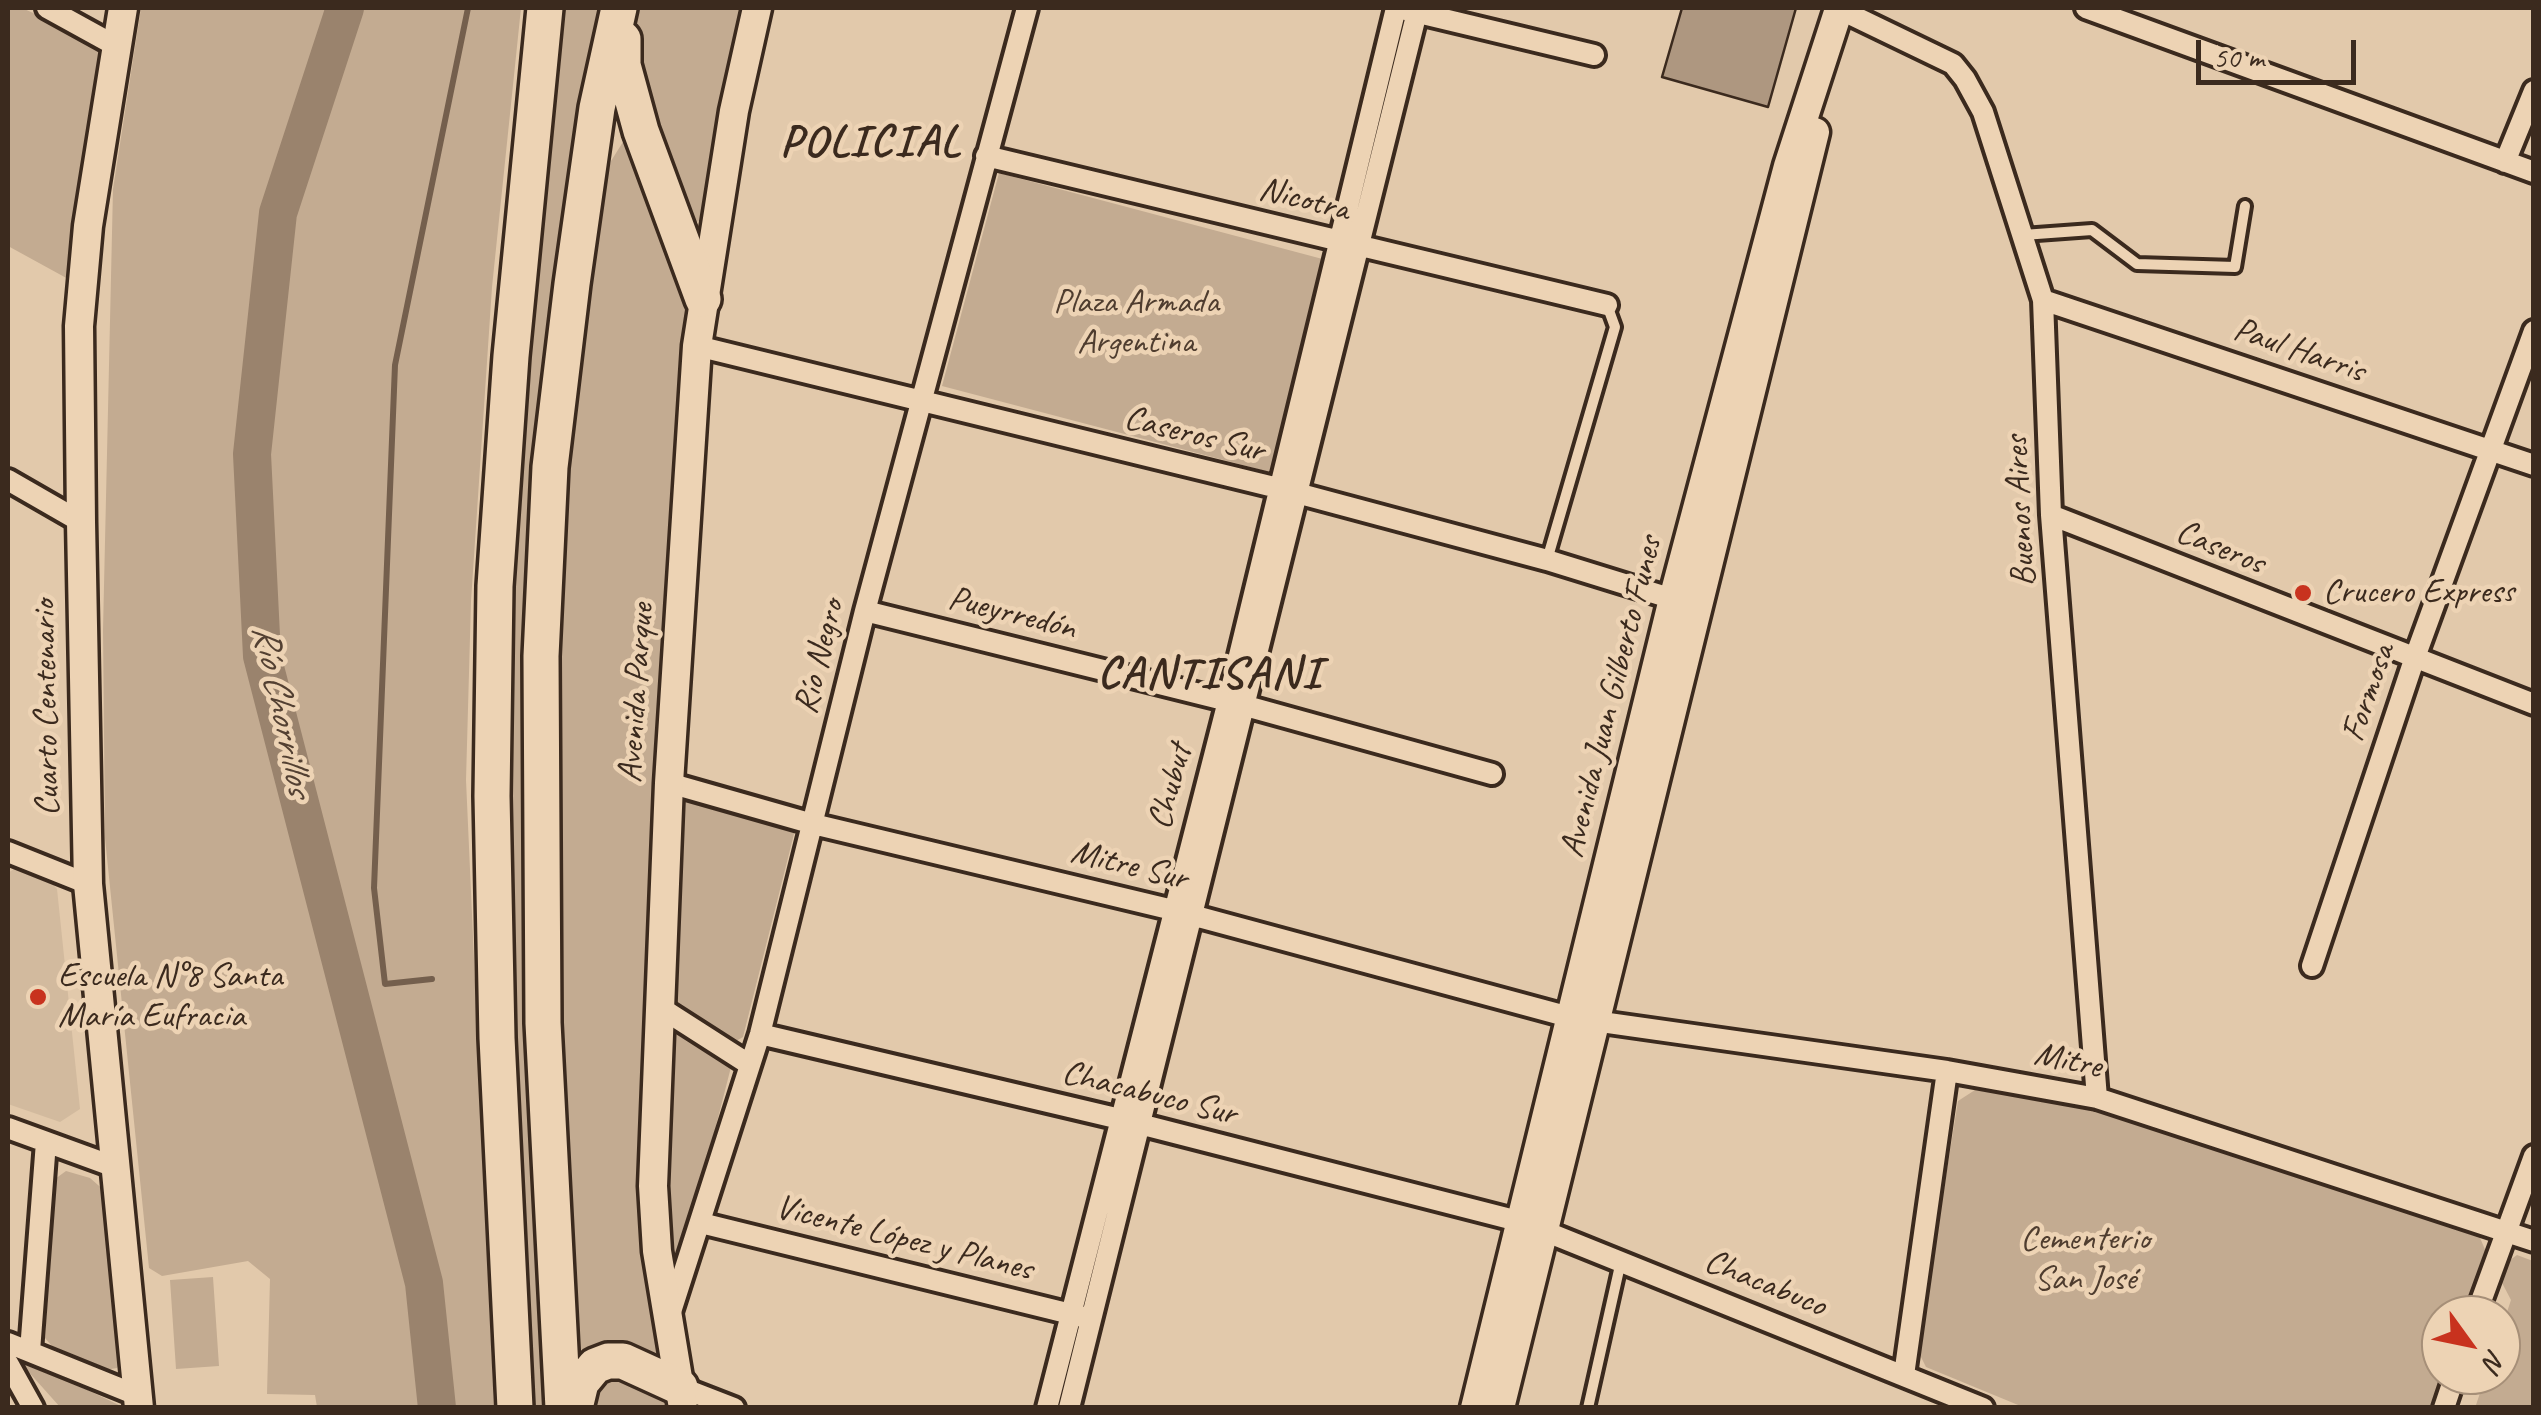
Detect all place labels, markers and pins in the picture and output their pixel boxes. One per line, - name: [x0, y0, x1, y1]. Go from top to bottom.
- place label: Crucero Express: [2323, 572, 2514, 614]
- marker: Crucero Express: [2292, 582, 2314, 604]
- place label: Escuela N°8 Santa María Eufracia: [58, 956, 282, 1038]
- marker: Escuela N°8 Santa María Eufracia: [27, 986, 49, 1008]

